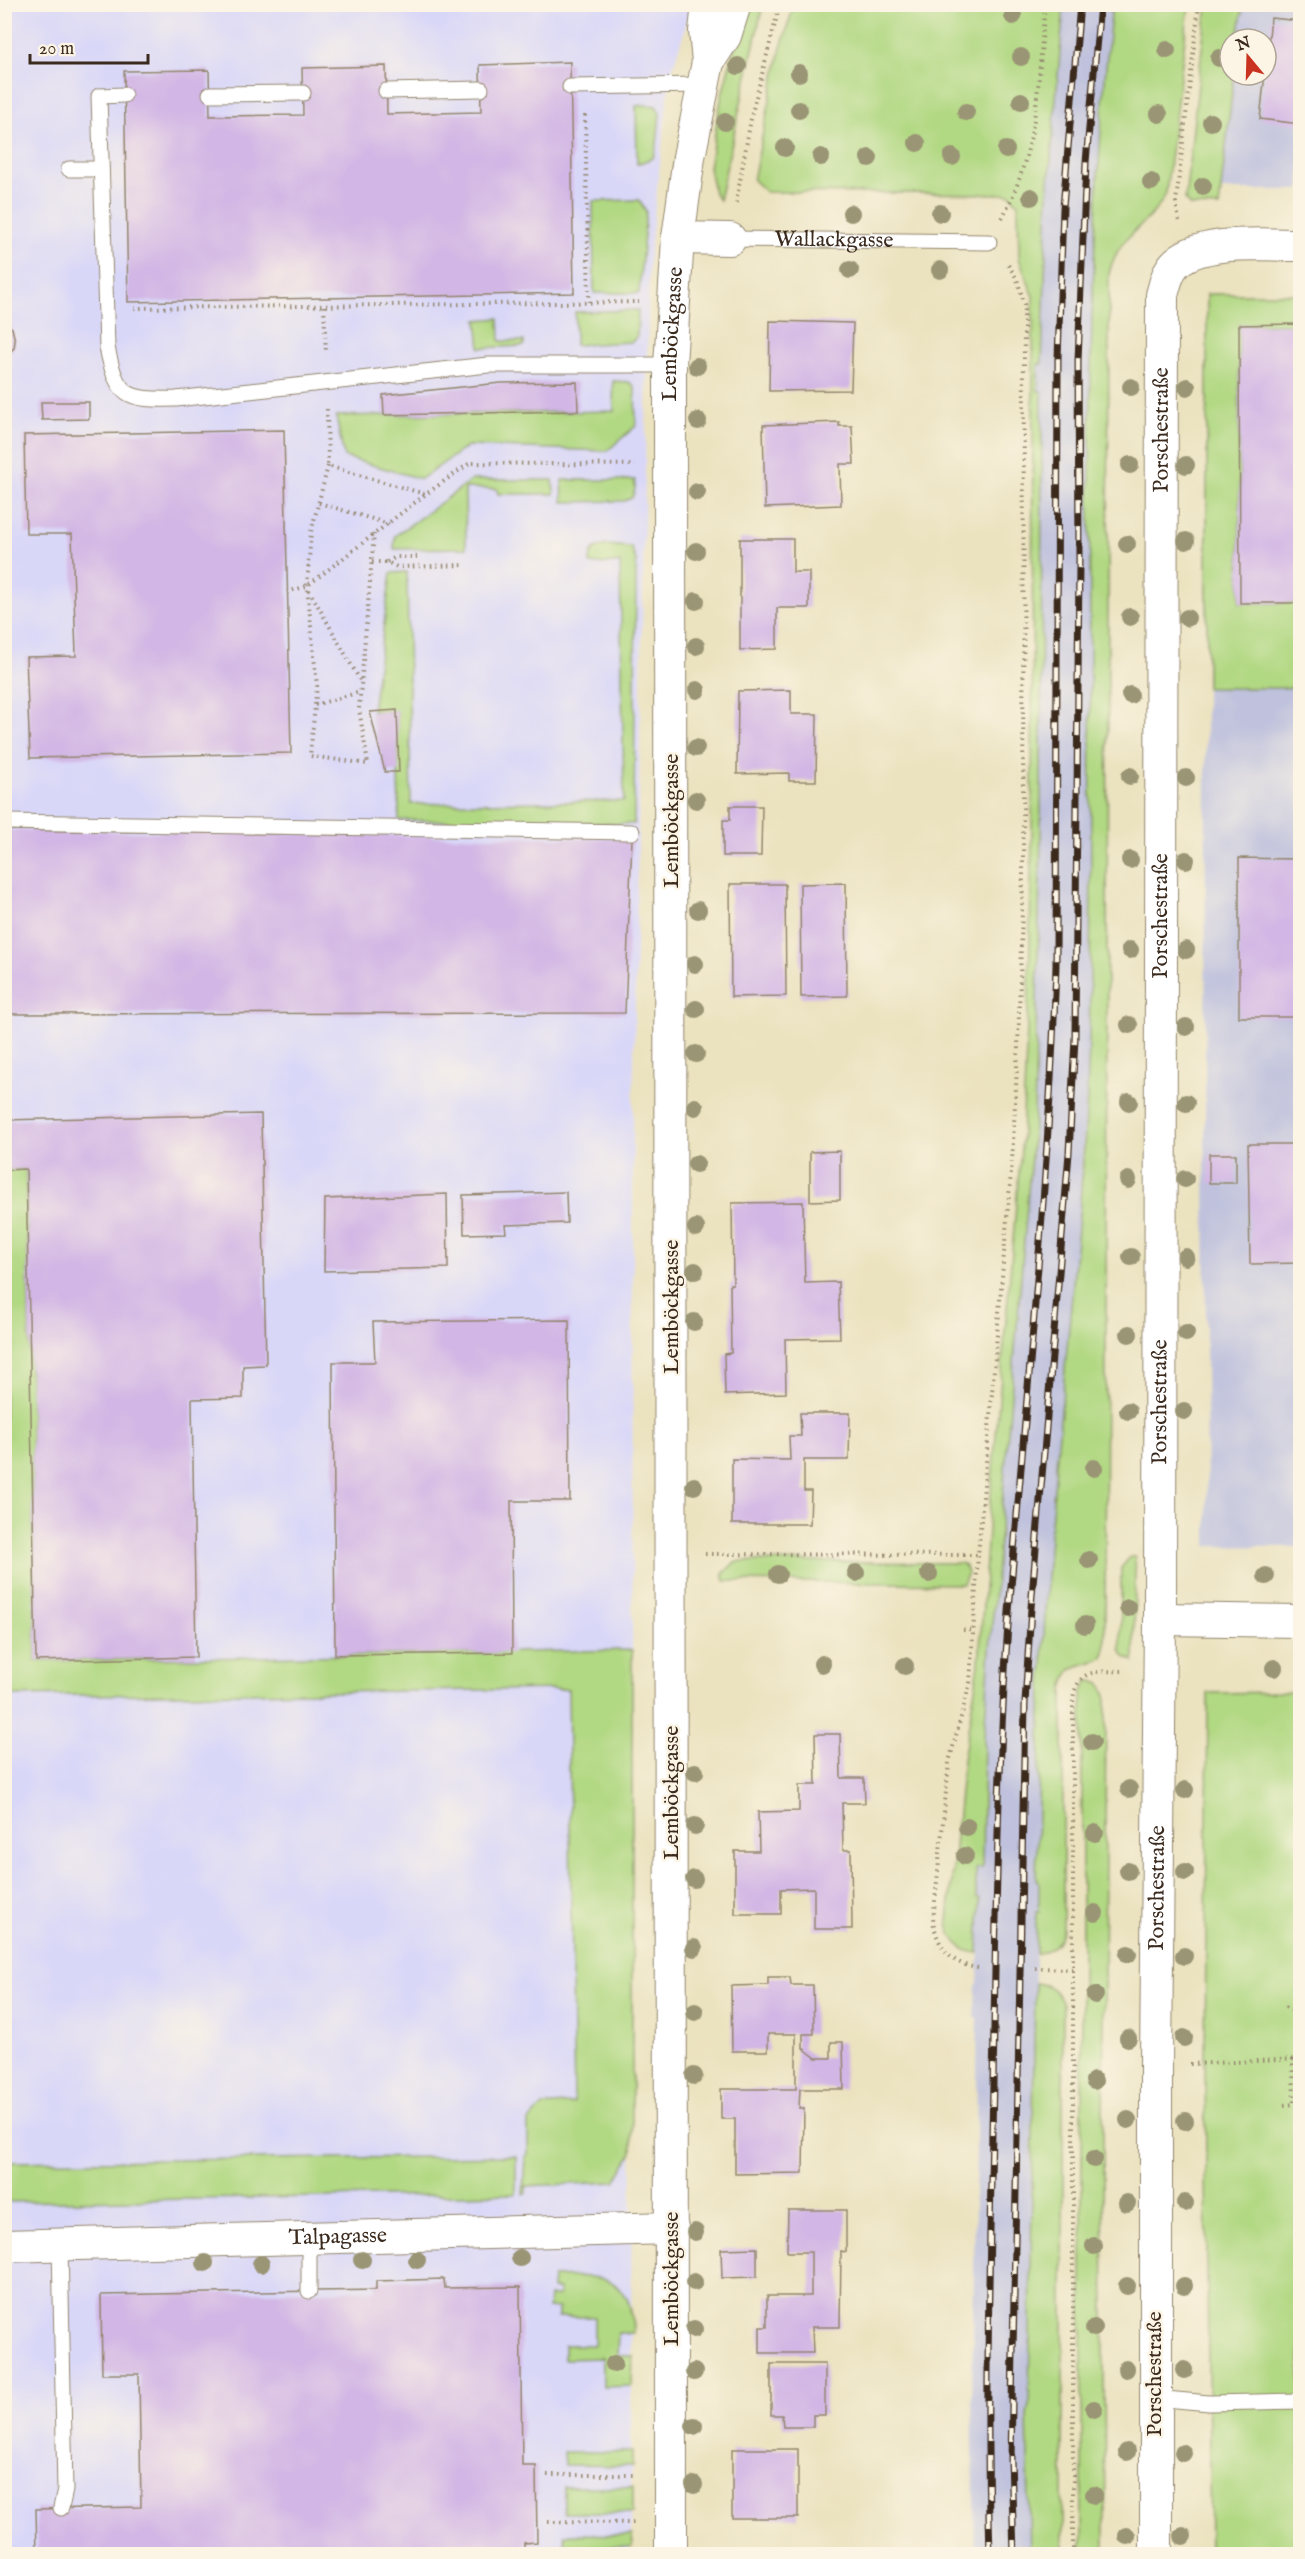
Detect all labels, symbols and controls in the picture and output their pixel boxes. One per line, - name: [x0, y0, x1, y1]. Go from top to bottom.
- scale bar: [30, 27, 148, 65]
- north arrow: [1218, 27, 1278, 87]
- text: N: [1233, 33, 1254, 57]
- text: 20 m: [39, 38, 74, 61]
- street label: Wallackgasse: [774, 226, 894, 255]
- street label: Lemböckgasse: [656, 266, 690, 401]
- street label: Porschestraße: [1148, 367, 1176, 493]
- street label: Lemböckgasse: [658, 754, 686, 888]
- street label: Porschestraße: [1147, 853, 1175, 979]
- street label: Lemböckgasse: [658, 1240, 686, 1374]
- street label: Porschestraße: [1146, 1339, 1174, 1465]
- street label: Lemböckgasse: [658, 1726, 686, 1860]
- street label: Porschestraße: [1143, 1825, 1172, 1951]
- street label: Lemböckgasse: [658, 2212, 686, 2346]
- street label: Talpagasse: [288, 2222, 387, 2252]
- street label: Porschestraße: [1141, 2311, 1169, 2437]

